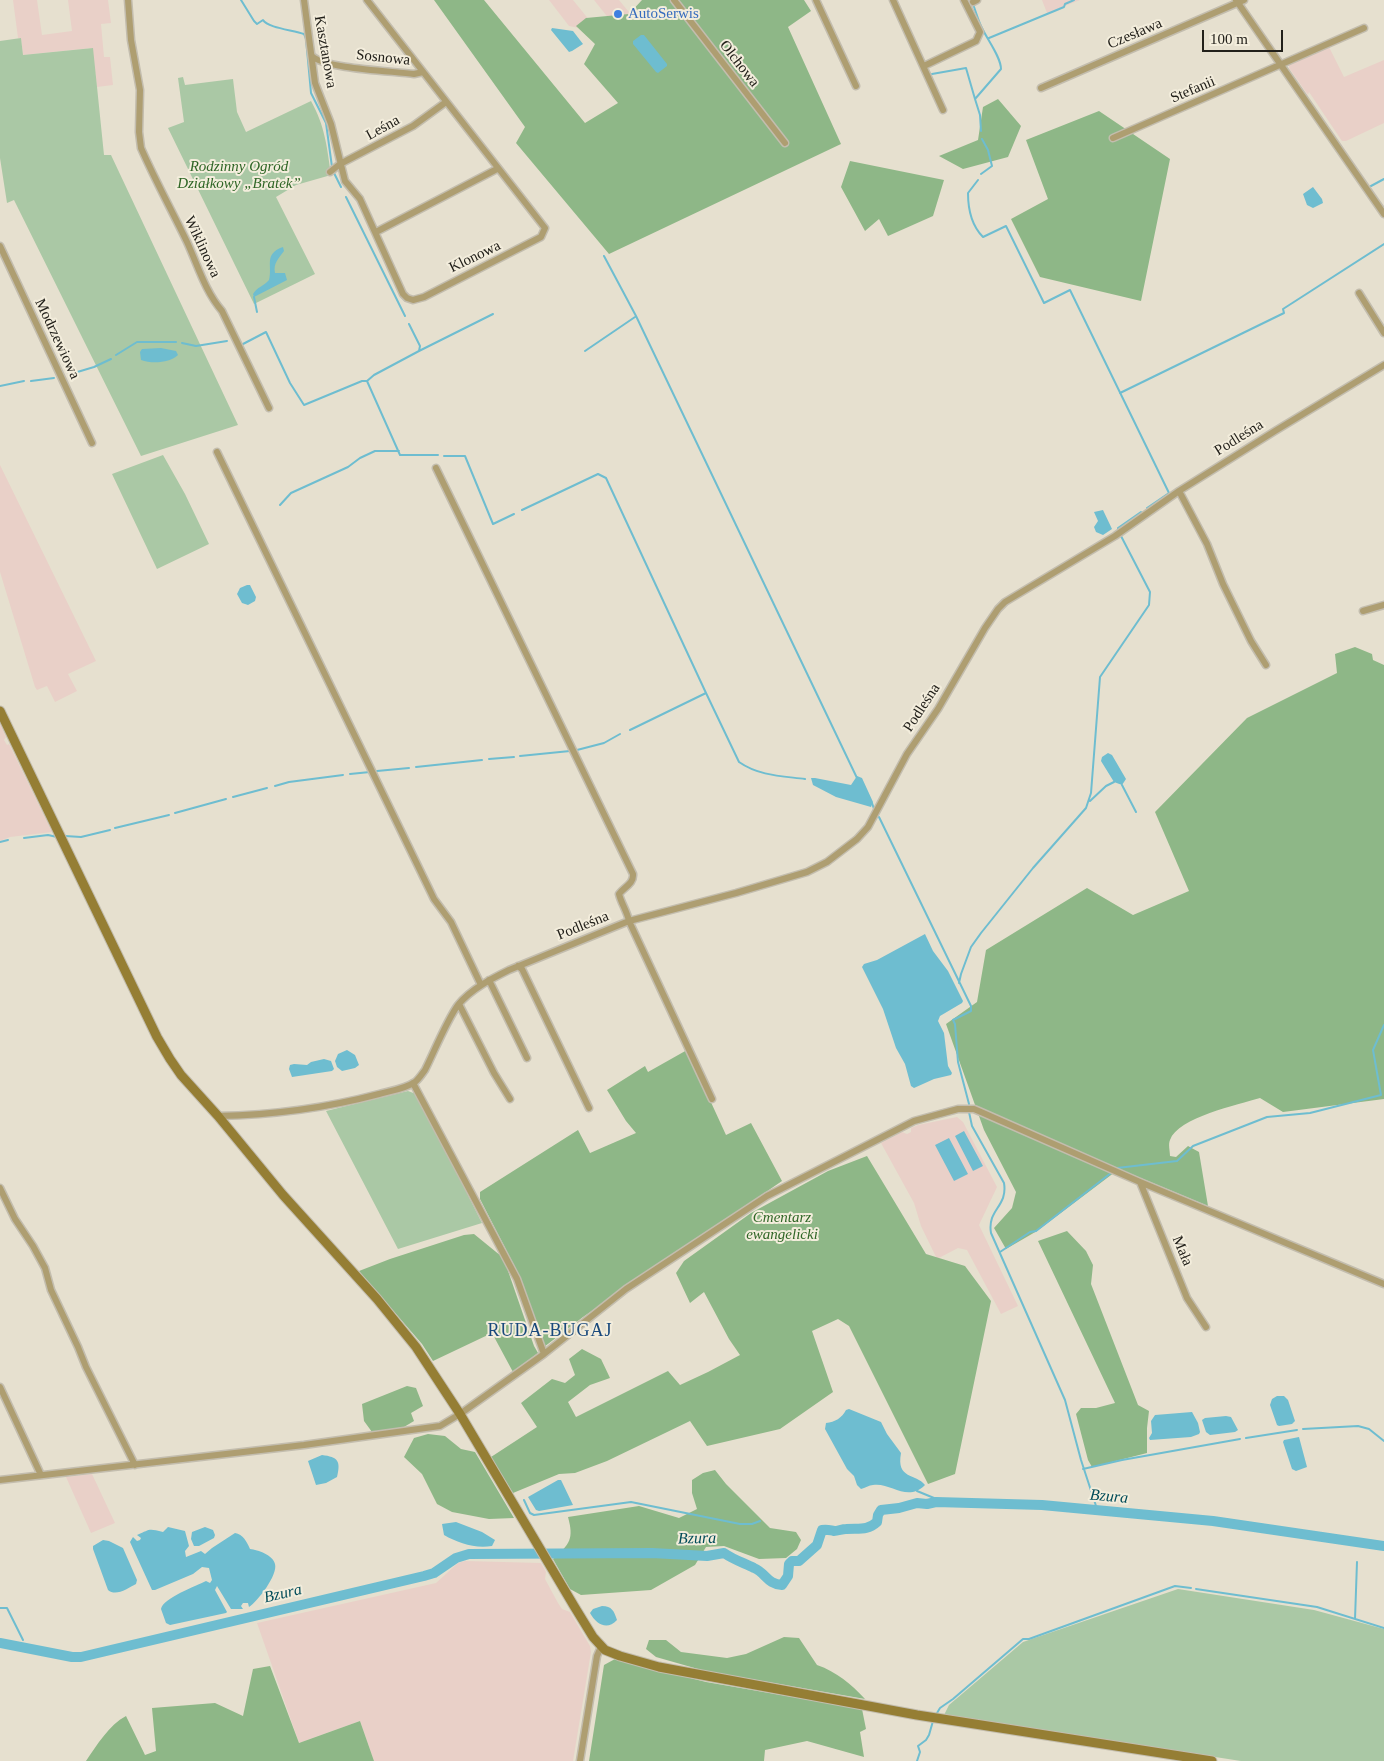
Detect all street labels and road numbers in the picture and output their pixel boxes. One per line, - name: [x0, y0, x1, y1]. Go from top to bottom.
- street label: Kasztanowa: [310, 14, 340, 90]
- street label: Czesława: [1105, 14, 1165, 54]
- street label: Olchowa: [715, 37, 763, 91]
- street label: Sosnowa: [355, 46, 411, 70]
- street label: Stefanii: [1168, 73, 1218, 107]
- street label: Leśna: [363, 111, 403, 145]
- street label: Wiklinowa: [180, 213, 224, 281]
- street label: Klonowa: [446, 237, 504, 277]
- street label: Modrzewiowa: [31, 296, 83, 382]
- street label: Podleśna: [1211, 416, 1267, 460]
- street label: Podleśna: [900, 680, 944, 736]
- street label: Podleśna: [555, 908, 611, 944]
- street label: Mała: [1168, 1233, 1196, 1269]

